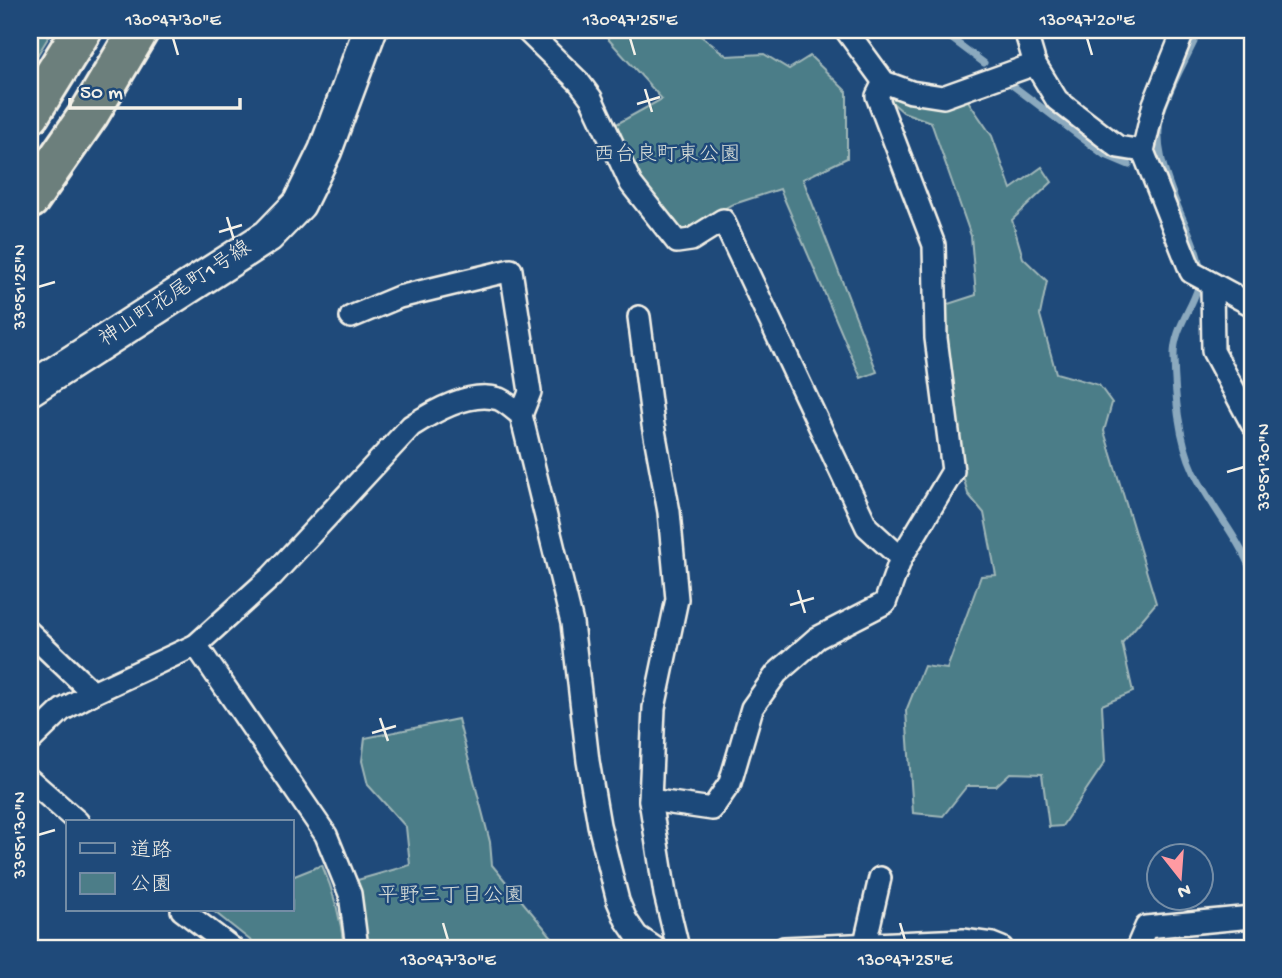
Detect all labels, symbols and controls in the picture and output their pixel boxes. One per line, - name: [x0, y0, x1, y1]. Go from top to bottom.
- text: 130°47'30"E: [124, 11, 222, 32]
- text: 130°47'25"E: [582, 11, 678, 32]
- text: 130°47'20"E: [1038, 11, 1135, 32]
- scale bar: [70, 66, 240, 110]
- text: 50 m: [80, 82, 123, 107]
- park label: 西台良町東公園: [594, 142, 741, 169]
- street label: 神山町花尾町1号線: [95, 236, 257, 354]
- text: 33°51'25"N: [11, 244, 32, 331]
- text: 33°51'30"N: [1255, 424, 1276, 511]
- text: 33°51'30"N: [11, 792, 32, 879]
- legend: [66, 820, 294, 912]
- text: 道路: [130, 839, 172, 865]
- north arrow: [1146, 842, 1216, 912]
- text: 公園: [130, 874, 172, 899]
- text: N: [1175, 877, 1193, 903]
- park label: 平野三丁目公園: [378, 885, 525, 910]
- text: 130°47'30"E: [399, 951, 497, 972]
- text: 130°47'25"E: [857, 951, 953, 972]

